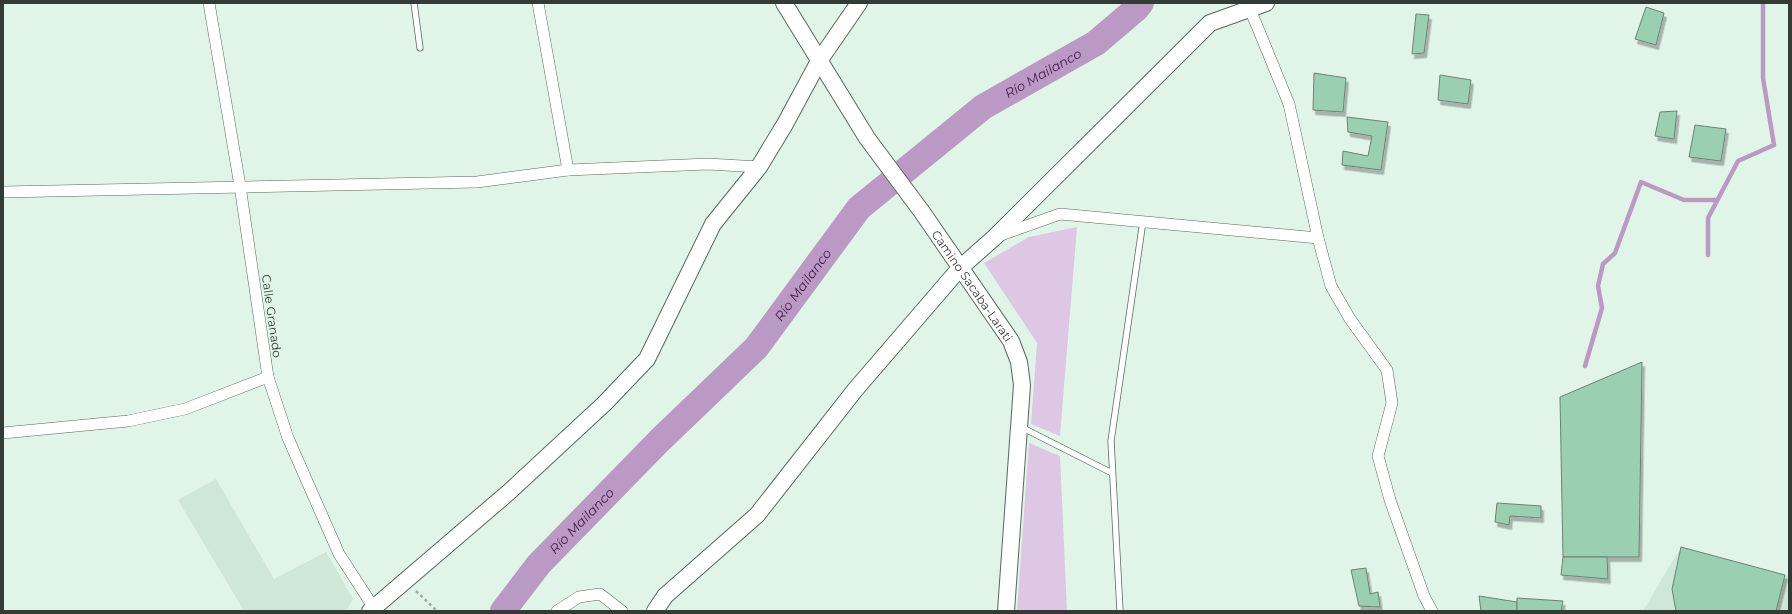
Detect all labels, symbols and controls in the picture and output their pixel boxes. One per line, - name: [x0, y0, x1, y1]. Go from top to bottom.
- water label: Río Mailanco: [1002, 45, 1084, 101]
- street label: Camino Sacaba-Larati: [929, 227, 1016, 344]
- water label: Río Mailanco: [771, 245, 834, 324]
- street label: Calle Granado: [259, 273, 285, 359]
- water label: Río Mailanco: [546, 484, 617, 557]

